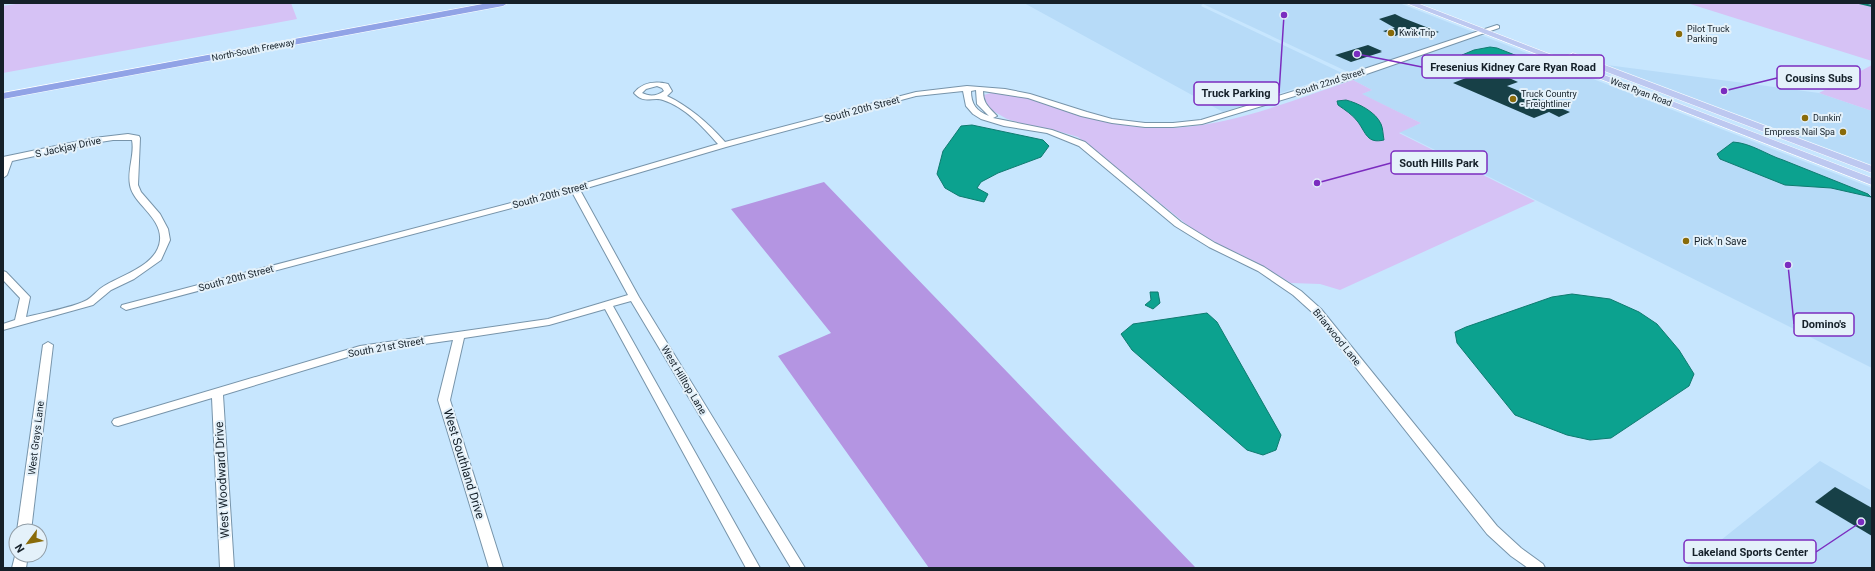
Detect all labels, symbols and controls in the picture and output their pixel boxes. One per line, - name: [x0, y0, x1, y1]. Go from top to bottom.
- place label: Pilot Truck Parking: [1687, 24, 1730, 44]
- marker: Kwik Trip: [1386, 28, 1396, 38]
- place label: Kwik Trip: [1399, 28, 1435, 38]
- marker: Pilot Truck Parking: [1674, 29, 1684, 39]
- street label: North-South Freeway: [211, 37, 296, 63]
- callout: Fresenius Kidney Care Ryan Road: [1422, 55, 1604, 78]
- text: Fresenius Kidney Care Ryan Road: [1430, 61, 1596, 74]
- street label: South 22nd Street: [1294, 66, 1366, 98]
- callout: Cousins Subs: [1777, 66, 1860, 89]
- text: Cousins Subs: [1785, 72, 1853, 85]
- street label: West Ryan Road: [1609, 76, 1673, 108]
- callout: Truck Parking: [1194, 82, 1279, 105]
- text: Truck Parking: [1201, 87, 1271, 100]
- place label: Truck Country - Freightliner: [1521, 89, 1578, 109]
- street label: South 20th Street: [823, 94, 901, 124]
- marker: Truck Country - Freightliner: [1508, 94, 1518, 104]
- marker: Dunkin': [1800, 113, 1810, 123]
- place label: Dunkin': [1813, 113, 1842, 123]
- place label: Empress Nail Spa: [1764, 127, 1835, 137]
- marker: Empress Nail Spa: [1838, 127, 1848, 137]
- street label: S Jackjay Drive: [34, 135, 102, 159]
- callout: South Hills Park: [1391, 151, 1487, 174]
- text: South Hills Park: [1399, 157, 1479, 170]
- street label: South 20th Street: [511, 180, 589, 210]
- marker: Pick 'n Save: [1681, 236, 1691, 246]
- place label: Pick 'n Save: [1694, 236, 1747, 247]
- street label: South 20th Street: [197, 263, 275, 293]
- street label: Briarwood Lane: [1311, 306, 1363, 368]
- callout: Domino's: [1794, 313, 1854, 336]
- text: Domino's: [1802, 318, 1847, 331]
- street label: South 21st Street: [347, 335, 425, 359]
- street label: West Hilltop Lane: [659, 344, 709, 416]
- street label: West Grays Lane: [26, 400, 46, 476]
- street label: West Southland Drive: [441, 408, 487, 520]
- street label: West Woodward Drive: [212, 421, 232, 539]
- north arrow: [8, 523, 48, 563]
- callout: Lakeland Sports Center: [1684, 540, 1816, 563]
- text: N: [12, 541, 28, 555]
- text: Lakeland Sports Center: [1692, 546, 1808, 559]

